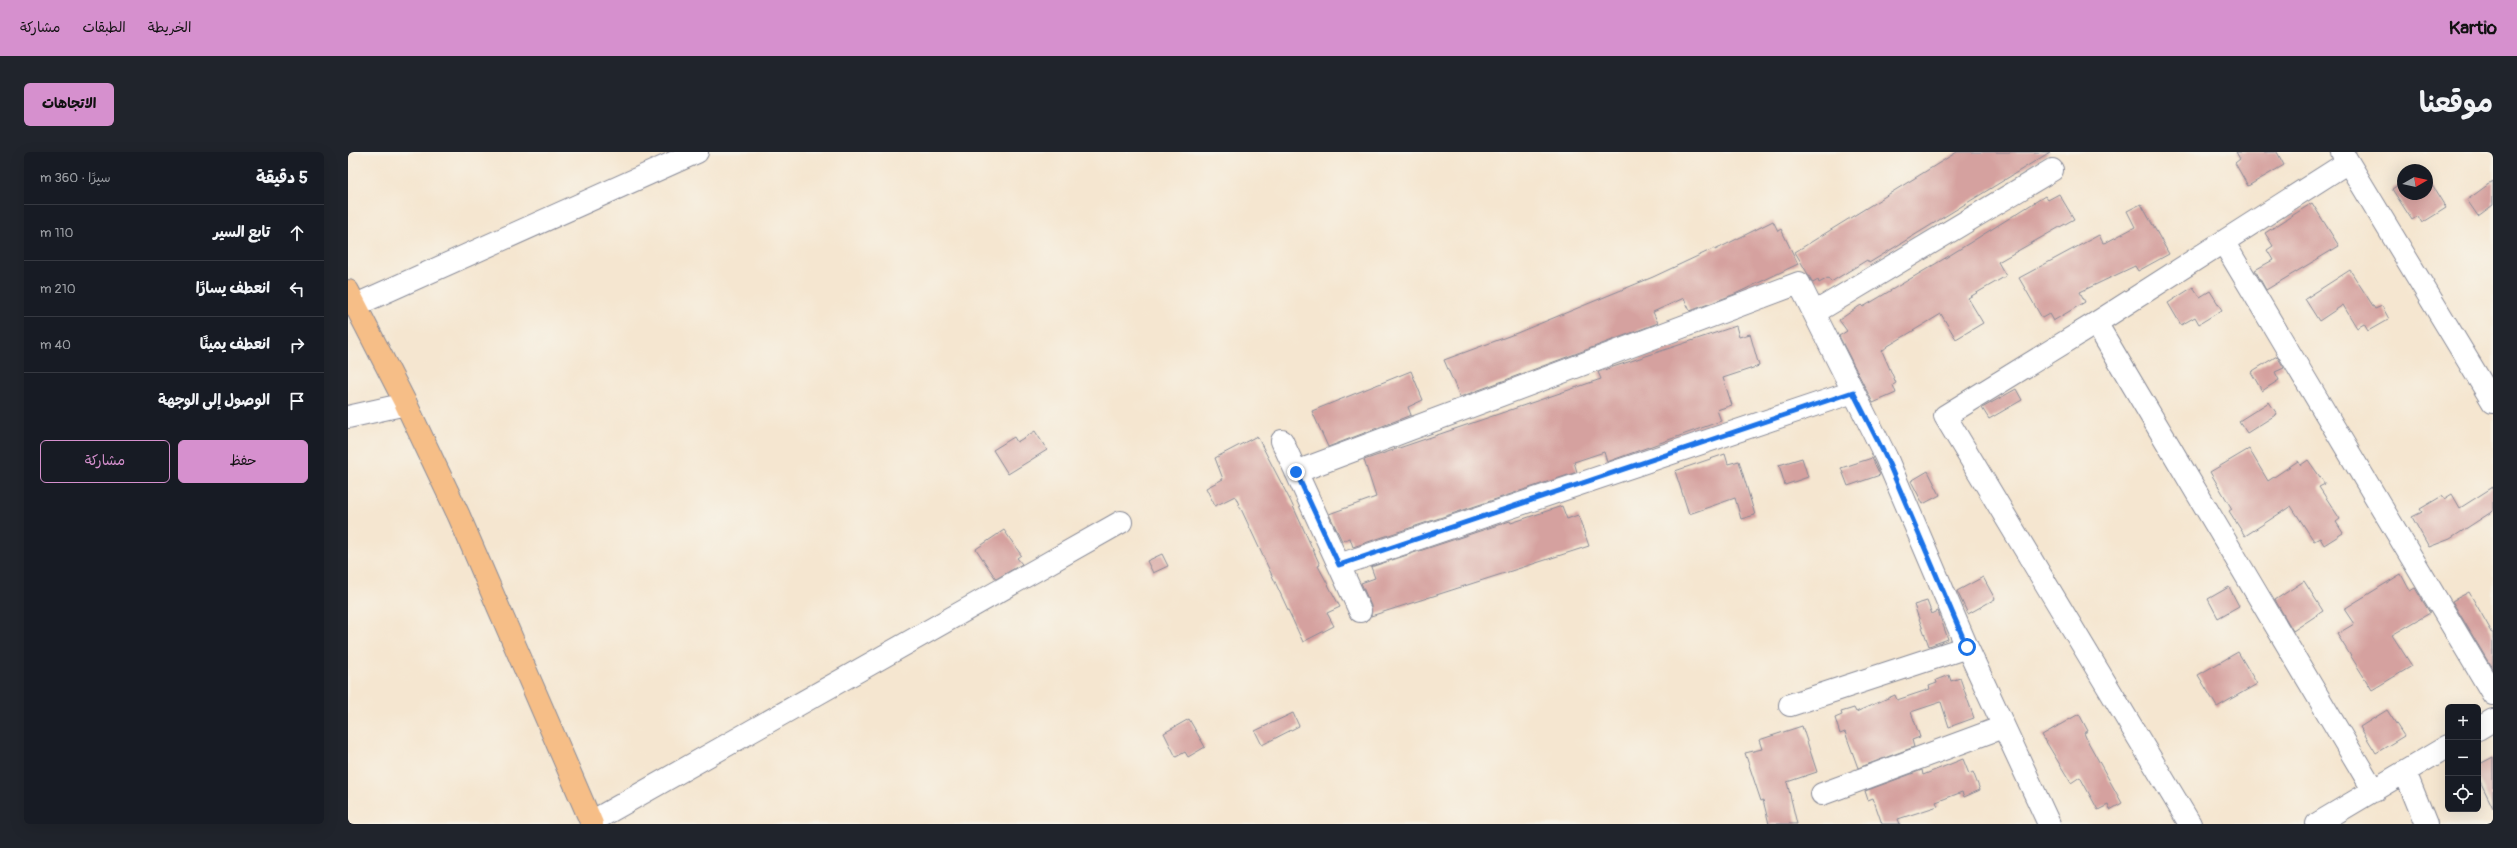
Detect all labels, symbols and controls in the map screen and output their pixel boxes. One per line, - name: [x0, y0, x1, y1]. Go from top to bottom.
- text: Kartio: [2449, 16, 2497, 40]
- text: مشاركة: [20, 19, 60, 36]
- text: الطبقات: [82, 19, 126, 36]
- text: الخريطة: [148, 19, 191, 36]
- button: الاتجاهات: [24, 83, 114, 126]
- text: موقعنا: [2419, 86, 2493, 121]
- north arrow: [2397, 164, 2433, 200]
- text: 5 دقيقة: [256, 167, 308, 188]
- text: سيرًا · 360 m: [40, 170, 111, 186]
- icon: ahead: [286, 222, 308, 244]
- text: تابع السير: [213, 223, 270, 242]
- text: 110 m: [40, 225, 73, 241]
- icon: left: [286, 278, 308, 300]
- text: انعطف يسارًا: [196, 279, 270, 298]
- text: 210 m: [40, 281, 76, 297]
- icon: right: [286, 334, 308, 356]
- text: انعطف يمينًا: [200, 335, 270, 354]
- text: 40 m: [40, 337, 71, 353]
- icon: arrive: [286, 390, 308, 412]
- text: الوصول إلى الوجهة: [158, 391, 270, 410]
- button: مشاركة: [40, 440, 170, 483]
- button: حفظ: [178, 440, 308, 483]
- route end: [1287, 463, 1305, 481]
- route start: [1958, 638, 1976, 656]
- map controls: [2445, 704, 2481, 812]
- button: +: [2445, 704, 2481, 740]
- button: −: [2445, 740, 2481, 776]
- button: locate: [2445, 776, 2481, 812]

